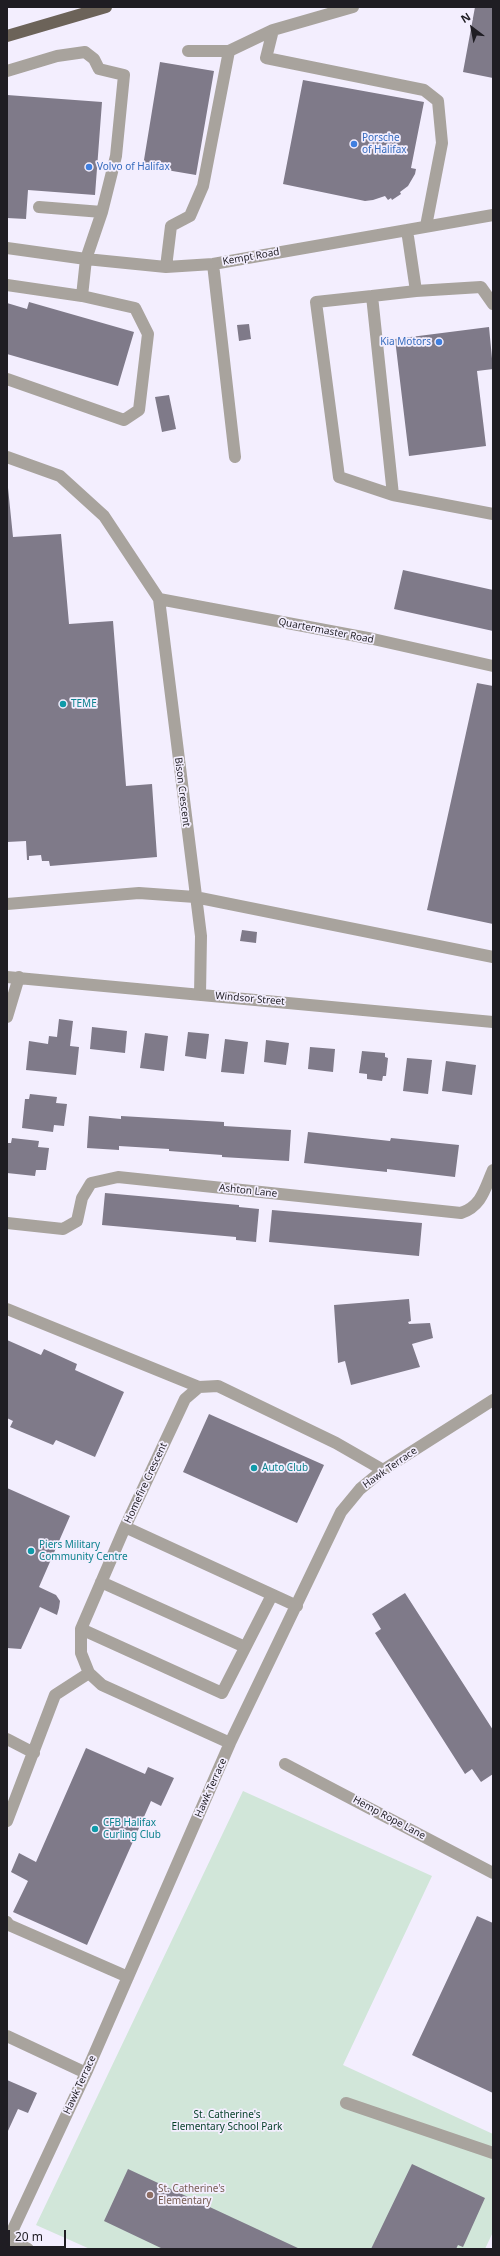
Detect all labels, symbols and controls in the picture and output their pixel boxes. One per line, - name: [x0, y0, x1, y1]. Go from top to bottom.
- north arrow: [452, 8, 492, 48]
- text: N: [458, 9, 473, 26]
- place label: Porsche of Halifax: [362, 132, 407, 156]
- marker: Porsche of Halifax: [349, 139, 359, 149]
- place label: Volvo of Halifax: [97, 161, 170, 173]
- marker: Volvo of Halifax: [84, 162, 94, 172]
- street label: Kempt Road: [222, 246, 280, 268]
- place label: Kia Motors: [380, 336, 431, 348]
- marker: Kia Motors: [434, 337, 444, 347]
- street label: Quartermaster Road: [277, 616, 375, 646]
- place label: TEME: [71, 698, 97, 710]
- marker: TEME: [58, 699, 68, 709]
- street label: Bison Crescent: [172, 757, 192, 827]
- street label: Windsor Street: [215, 990, 285, 1008]
- street label: Ashton Lane: [218, 1182, 278, 1200]
- street label: Homefire Crescent: [122, 1441, 170, 1525]
- street label: Hawk Terrace: [361, 1445, 419, 1491]
- place label: Auto Club: [262, 1462, 308, 1474]
- marker: Auto Club: [249, 1463, 259, 1473]
- place label: Piers Military Community Centre: [39, 1539, 128, 1562]
- marker: Piers Military Community Centre: [26, 1546, 36, 1556]
- street label: Hawk Terrace: [193, 1757, 229, 1819]
- street label: Hemp Rope Lane: [351, 1794, 427, 1842]
- place label: CFB Halifax Curling Club: [103, 1817, 161, 1840]
- marker: CFB Halifax Curling Club: [90, 1824, 100, 1834]
- street label: Hawk Terrace: [61, 2054, 99, 2116]
- park label: St. Catherine's Elementary School Park: [172, 2109, 282, 2132]
- place label: St. Catherine's Elementary: [158, 2183, 225, 2206]
- marker: St. Catherine's Elementary: [145, 2190, 155, 2200]
- scale bar: [10, 2222, 68, 2248]
- text: 20 m: [15, 2228, 43, 2245]

